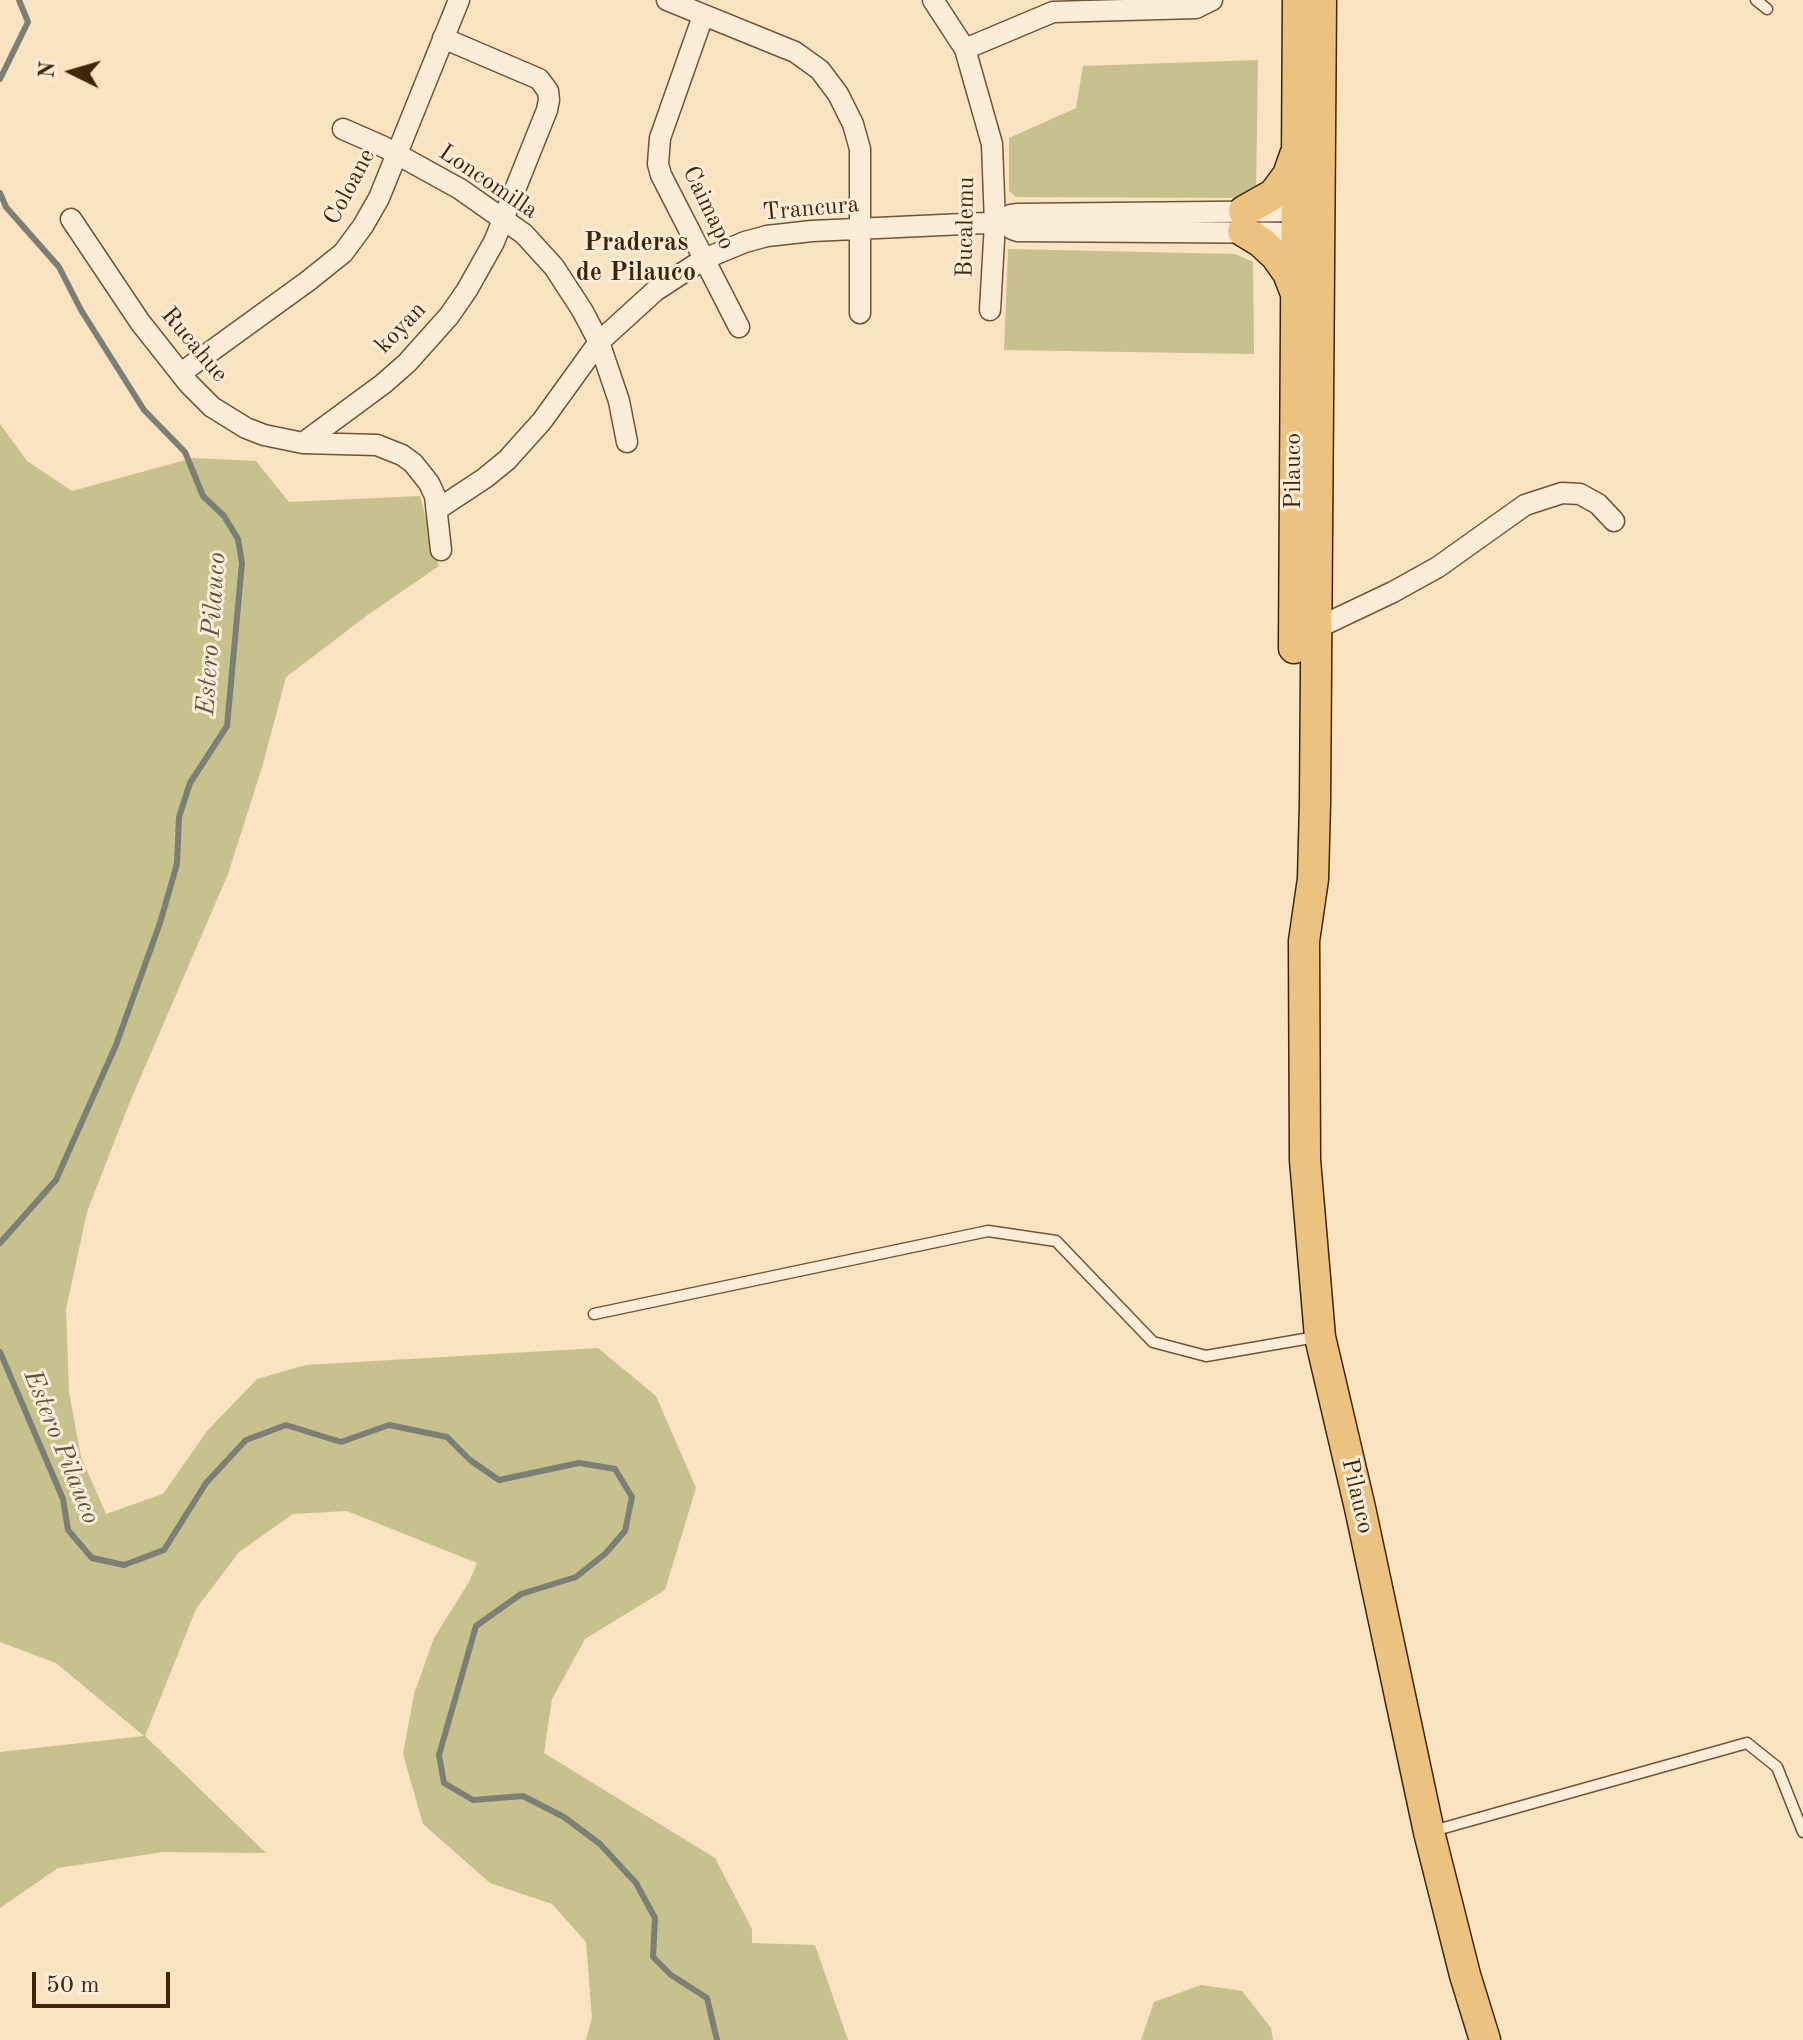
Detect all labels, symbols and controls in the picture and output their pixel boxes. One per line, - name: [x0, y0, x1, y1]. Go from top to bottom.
- north arrow: [32, 32, 112, 112]
- text: N: [36, 61, 60, 79]
- street label: Loncomilla: [433, 138, 543, 226]
- street label: Coloane: [318, 144, 382, 230]
- street label: Caimapo: [675, 161, 741, 255]
- street label: Bucalemu: [951, 176, 981, 278]
- street label: Trancura: [762, 190, 860, 228]
- district label: Praderas de Pilauco: [576, 227, 696, 288]
- street label: koyan: [369, 296, 433, 360]
- street label: Rucahue: [154, 302, 234, 388]
- street label: Pilauco: [1280, 433, 1308, 509]
- water label: Estero Pilauco: [191, 551, 233, 717]
- water label: Estero Pilauco: [16, 1365, 106, 1529]
- street label: Pilauco: [1334, 1456, 1380, 1536]
- scale bar: [36, 1956, 174, 2006]
- text: 50 m: [46, 1974, 100, 1998]

